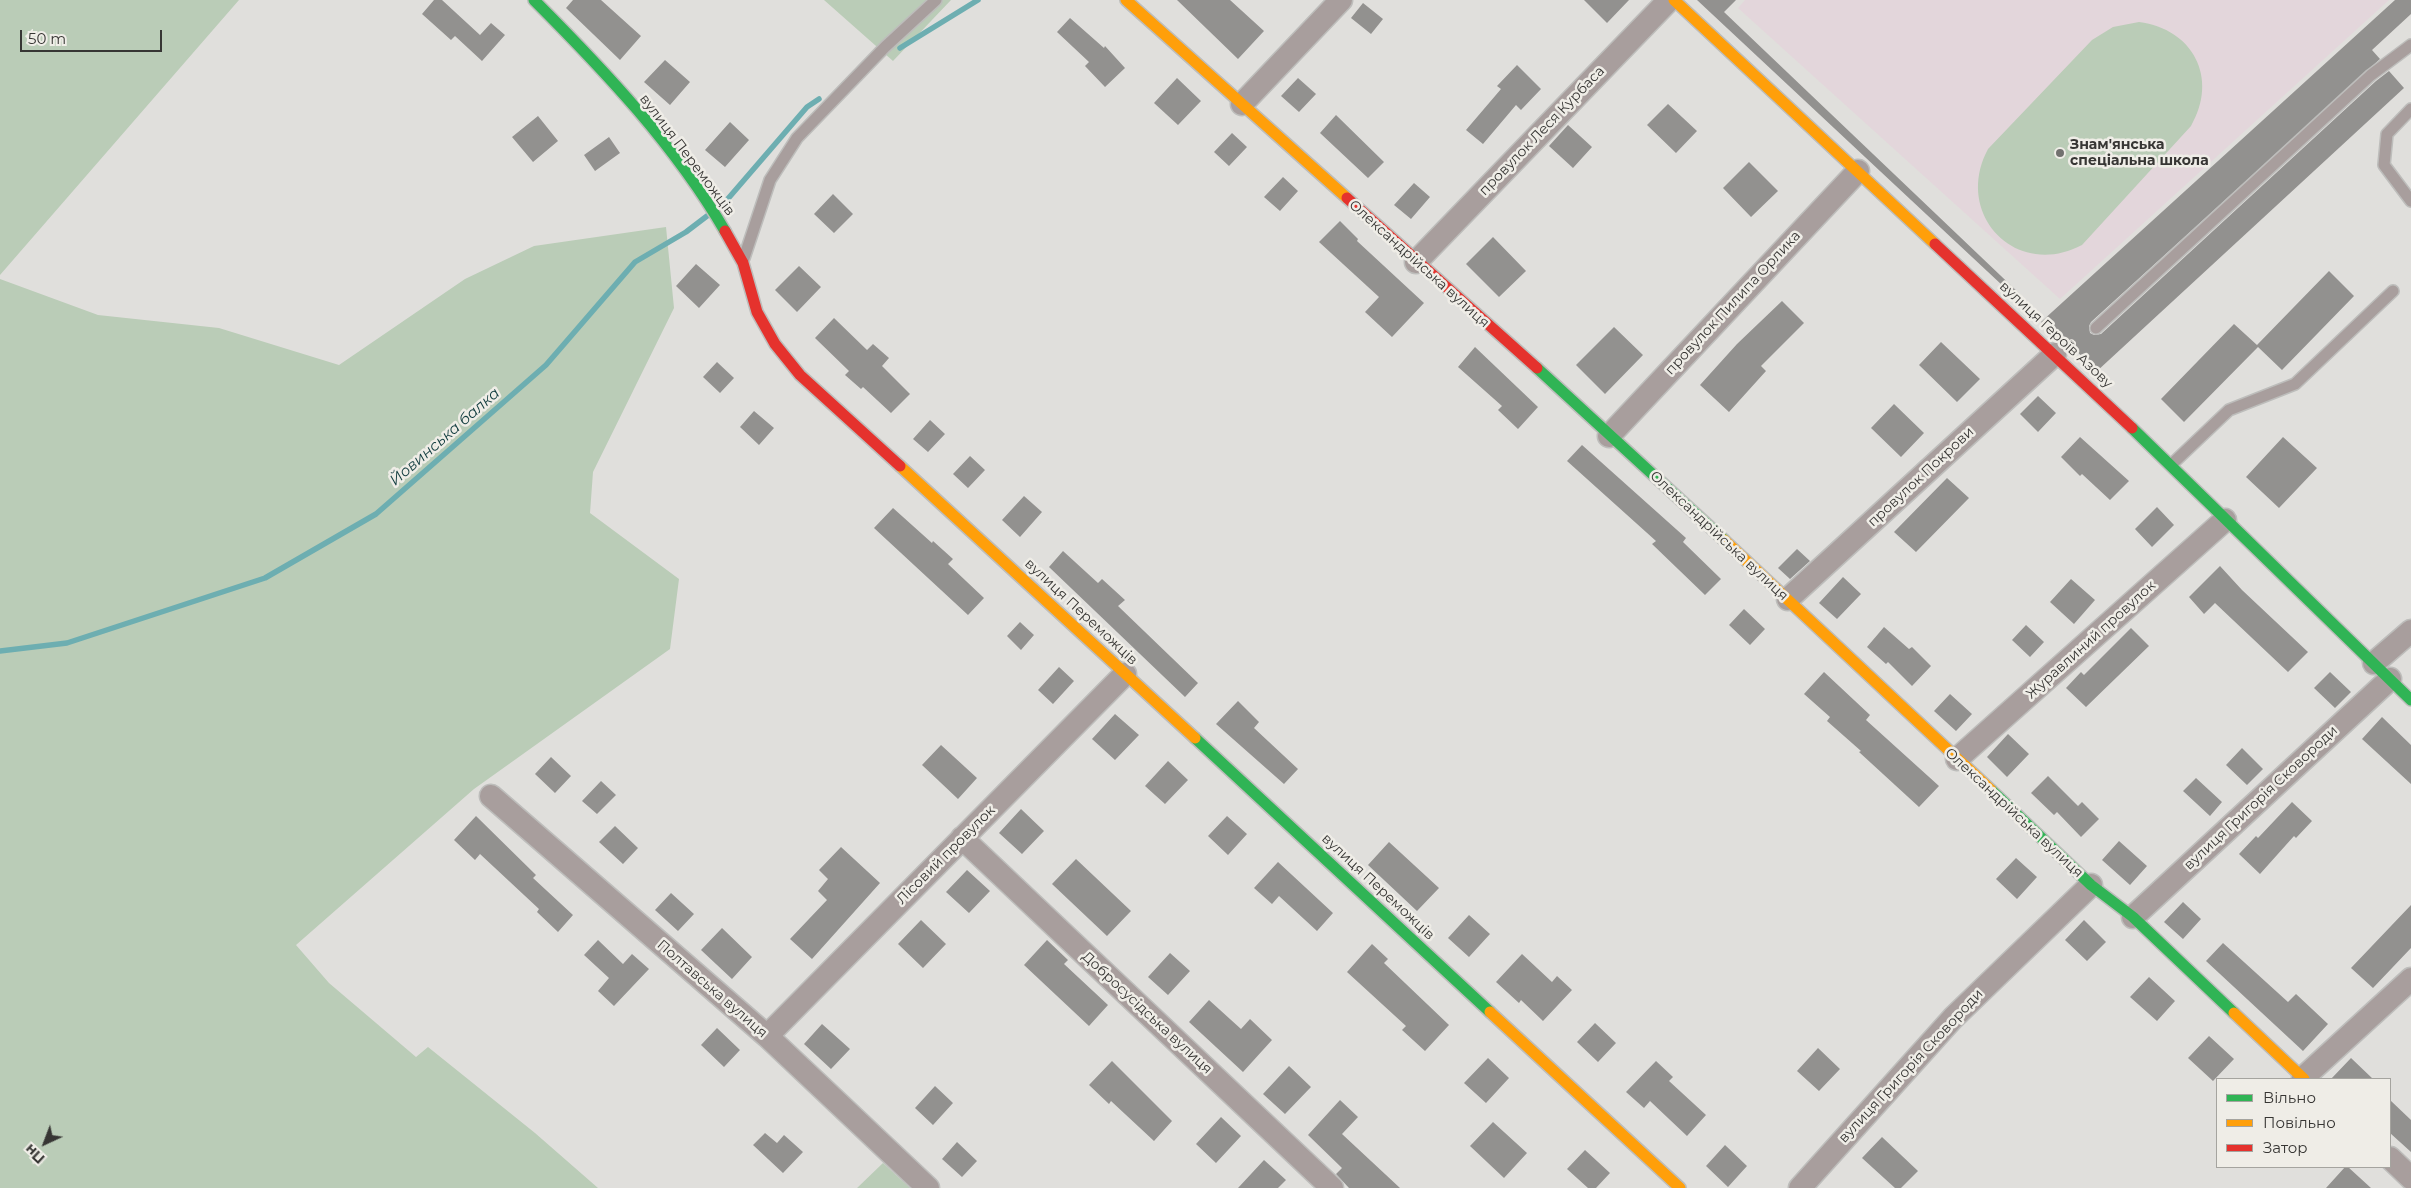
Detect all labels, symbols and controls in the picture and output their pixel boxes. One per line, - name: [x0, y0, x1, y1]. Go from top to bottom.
- scale bar: [22, 20, 165, 52]
- text: 50 m: [28, 29, 66, 48]
- street label: провулок Леся Курбаса: [1476, 63, 1608, 199]
- street label: вулиця Переможців: [636, 91, 738, 219]
- place label: Знам'янська спеціальна школа: [2070, 137, 2209, 170]
- marker: Знам'янська спеціальна школа: [2054, 147, 2066, 159]
- street label: Олександрійська вулиця: [1345, 197, 1493, 331]
- street label: провулок Пилипа Орлика: [1662, 228, 1804, 378]
- street label: вулиця Героїв Азову: [1996, 278, 2116, 392]
- water label: Йовинська балка: [386, 384, 504, 490]
- street label: провулок Покрови: [1865, 424, 1977, 530]
- street label: Олександрійська вулиця: [1646, 467, 1792, 605]
- street label: вулиця Переможців: [1021, 555, 1141, 669]
- street label: Журавлиний провулок: [2023, 577, 2159, 703]
- street label: вулиця Григорія Сковороди: [2181, 722, 2341, 874]
- street label: Олександрійська вулиця: [1941, 744, 2087, 882]
- street label: Лісовий провулок: [893, 802, 999, 908]
- street label: вулиця Переможців: [1318, 830, 1438, 944]
- street label: Полтавська вулиця: [653, 937, 771, 1041]
- street label: Добросусідська вулиця: [1078, 948, 1216, 1078]
- street label: вулиця Григорія Сковороди: [1835, 986, 1987, 1146]
- legend: [2216, 1078, 2391, 1168]
- text: Вільно: [2263, 1088, 2316, 1107]
- text: Повільно: [2263, 1113, 2336, 1132]
- north arrow: [20, 1118, 70, 1168]
- text: Затор: [2263, 1138, 2308, 1157]
- text: Пн: [21, 1140, 49, 1168]

